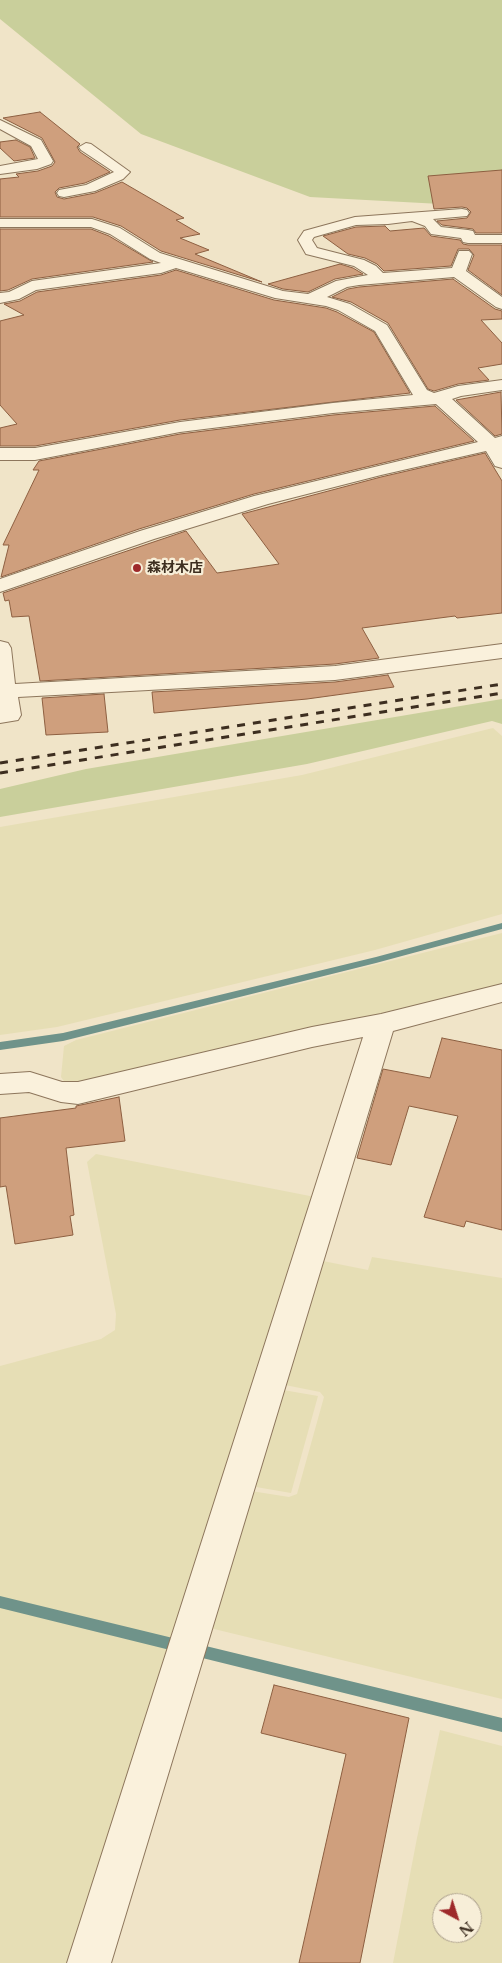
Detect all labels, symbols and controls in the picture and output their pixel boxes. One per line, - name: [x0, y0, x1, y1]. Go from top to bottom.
- place label: 森材木店: [147, 560, 203, 576]
- marker: 森材木店: [131, 562, 143, 574]
- north arrow: [432, 1893, 482, 1943]
- text: N: [455, 1918, 477, 1940]

